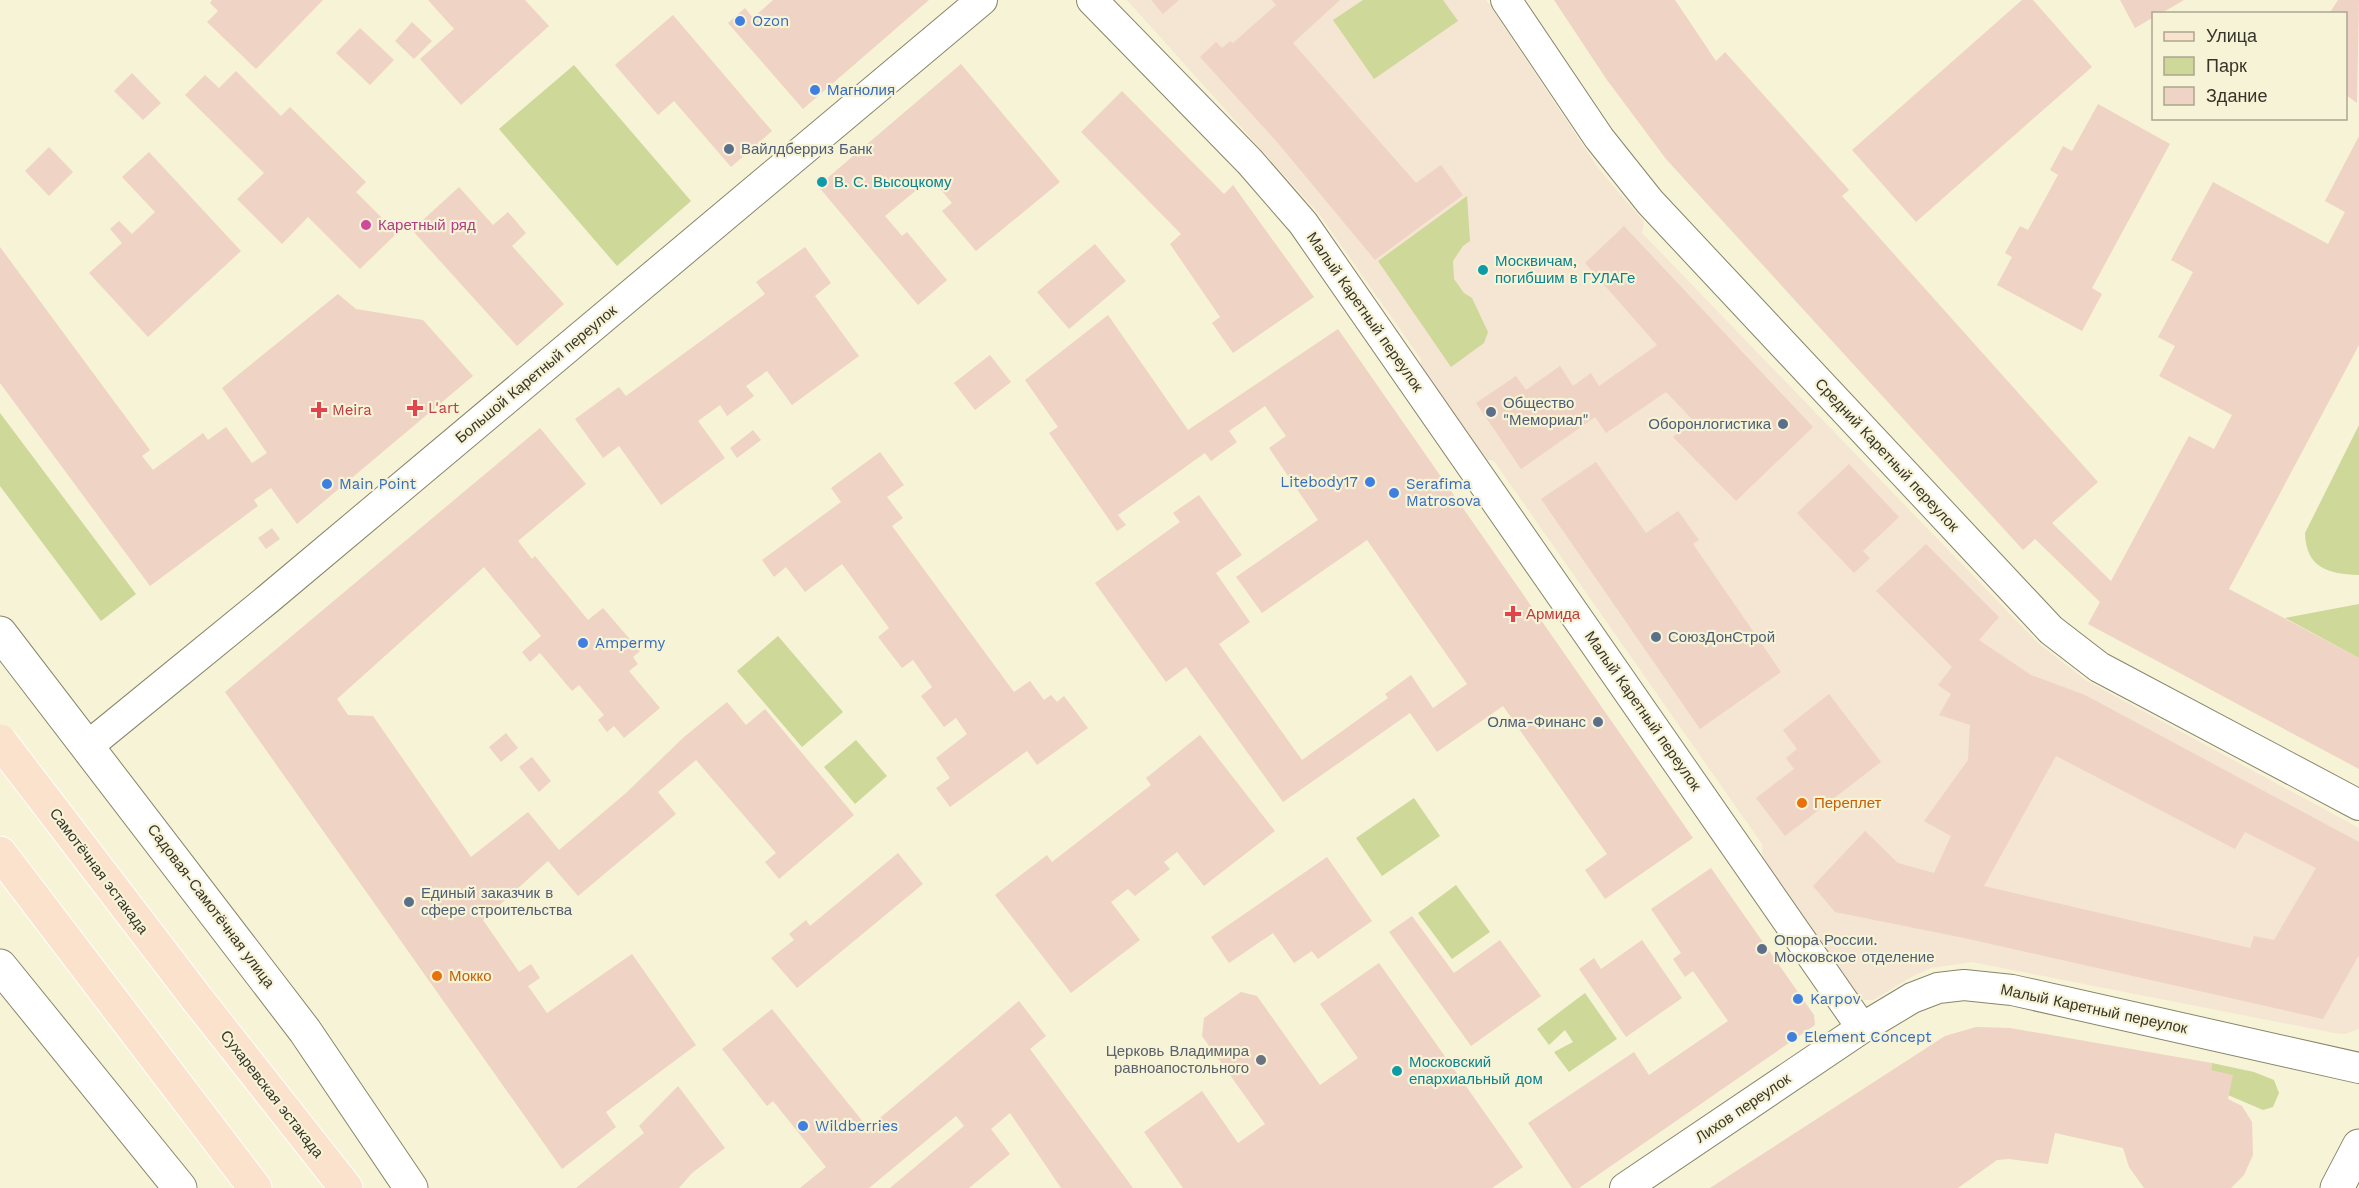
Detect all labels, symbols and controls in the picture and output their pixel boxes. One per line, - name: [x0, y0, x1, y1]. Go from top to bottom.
- place label: Ozon: [752, 12, 789, 30]
- legend: [2152, 12, 2347, 120]
- marker: Ozon: [733, 14, 747, 28]
- text: Улица: [2206, 25, 2258, 46]
- text: Парк: [2206, 55, 2247, 76]
- place label: Магнолия: [827, 81, 895, 99]
- marker: Магнолия: [808, 83, 822, 97]
- text: Здание: [2206, 85, 2267, 106]
- place label: Вайлдберриз Банк: [741, 140, 873, 158]
- marker: Вайлдберриз Банк: [722, 142, 736, 156]
- place label: В. С. Высоцкому: [834, 173, 952, 191]
- marker: В. С. Высоцкому: [815, 175, 829, 189]
- place label: Каретный ряд: [378, 216, 476, 234]
- marker: Каретный ряд: [359, 218, 373, 232]
- street label: Малый Каретный переулок: [1303, 229, 1427, 396]
- place label: Москвичам, погибшим в ГУЛАГе: [1495, 252, 1635, 287]
- marker: Москвичам, погибшим в ГУЛАГе: [1476, 263, 1490, 277]
- street label: Большой Каретный переулок: [452, 301, 621, 447]
- street label: Средний Каретный переулок: [1811, 375, 1963, 536]
- place label: Общество "Мемориал": [1503, 394, 1589, 429]
- marker: L'art: [406, 399, 424, 417]
- place label: L'art: [428, 399, 460, 417]
- marker: Meira: [310, 401, 328, 419]
- place label: Meira: [332, 401, 372, 419]
- marker: Общество "Мемориал": [1484, 405, 1498, 419]
- place label: Оборонлогистика: [1648, 415, 1772, 433]
- marker: Оборонлогистика: [1776, 417, 1790, 431]
- place label: Litebody17: [1280, 473, 1358, 491]
- place label: Main Point: [339, 475, 417, 493]
- marker: Litebody17: [1363, 475, 1377, 489]
- place label: Serafima Matrosova: [1406, 475, 1482, 510]
- marker: Main Point: [320, 477, 334, 491]
- marker: Serafima Matrosova: [1387, 486, 1401, 500]
- marker: Армида: [1504, 605, 1522, 623]
- place label: Армида: [1526, 605, 1581, 623]
- street label: Малый Каретный переулок: [1581, 628, 1705, 795]
- place label: СоюзДонСтрой: [1668, 628, 1775, 646]
- marker: СоюзДонСтрой: [1649, 630, 1663, 644]
- place label: Ampermy: [595, 634, 665, 652]
- marker: Ampermy: [576, 636, 590, 650]
- place label: Олма-Финанс: [1487, 713, 1586, 731]
- marker: Олма-Финанс: [1591, 715, 1605, 729]
- place label: Переплет: [1814, 794, 1882, 812]
- marker: Переплет: [1795, 796, 1809, 810]
- street label: Самотёчная эстакада: [46, 804, 153, 938]
- street label: Садовая-Самотёчная улица: [144, 821, 279, 992]
- place label: Единый заказчик в сфере строительства: [421, 884, 573, 919]
- marker: Единый заказчик в сфере строительства: [402, 895, 416, 909]
- place label: Опора России. Московское отделение: [1774, 931, 1935, 966]
- marker: Опора России. Московское отделение: [1755, 942, 1769, 956]
- place label: Мокко: [449, 967, 492, 985]
- marker: Мокко: [430, 969, 444, 983]
- street label: Малый Каретный переулок: [1999, 980, 2190, 1038]
- place label: Karpov: [1810, 990, 1861, 1008]
- marker: Karpov: [1791, 992, 1805, 1006]
- street label: Сухаревская эстакада: [217, 1027, 328, 1162]
- place label: Element Concept: [1804, 1028, 1932, 1046]
- marker: Element Concept: [1785, 1030, 1799, 1044]
- place label: Церковь Владимира равноапостольного: [1106, 1042, 1250, 1077]
- marker: Церковь Владимира равноапостольного: [1254, 1053, 1268, 1067]
- place label: Московский епархиальный дом: [1409, 1053, 1543, 1088]
- marker: Московский епархиальный дом: [1390, 1064, 1404, 1078]
- street label: Лихов переулок: [1692, 1069, 1794, 1146]
- place label: Wildberries: [815, 1117, 898, 1135]
- marker: Wildberries: [796, 1119, 810, 1133]

